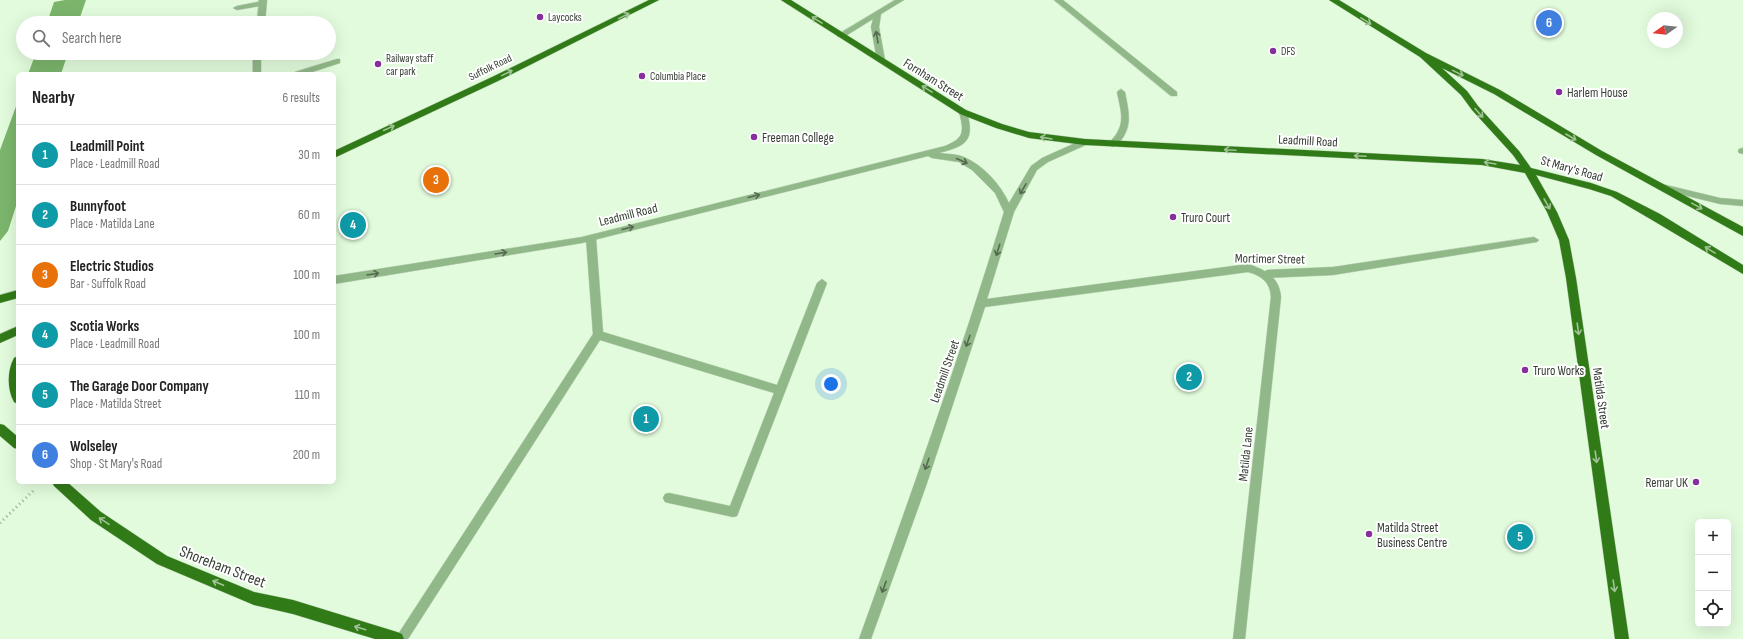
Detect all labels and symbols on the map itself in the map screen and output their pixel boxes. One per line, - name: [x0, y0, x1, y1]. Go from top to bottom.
- pin: 6: [1536, 8, 1562, 38]
- place label: Laycocks: [548, 11, 582, 24]
- marker: Laycocks: [535, 12, 545, 22]
- one-way arrow: [617, 12, 629, 19]
- north arrow: [1647, 12, 1683, 48]
- one-way arrow: [811, 15, 823, 23]
- one-way arrow: [1360, 17, 1372, 25]
- one-way arrow: [873, 31, 881, 44]
- place label: DFS: [1281, 45, 1296, 58]
- marker: DFS: [1268, 46, 1278, 56]
- street label: Suffolk Road: [467, 51, 514, 83]
- place label: Railway staff car park: [386, 52, 434, 78]
- street label: Fornham Street: [900, 55, 967, 105]
- marker: Railway staff car park: [373, 59, 383, 69]
- one-way arrow: [501, 69, 513, 76]
- place label: Columbia Place: [650, 70, 706, 83]
- one-way arrow: [1451, 70, 1463, 77]
- marker: Columbia Place: [637, 71, 647, 81]
- one-way arrow: [922, 85, 933, 93]
- place label: Harlem House: [1567, 85, 1628, 101]
- marker: Harlem House: [1554, 87, 1564, 97]
- one-way arrow: [1475, 108, 1484, 118]
- one-way arrow: [383, 124, 395, 132]
- place label: Freeman College: [762, 130, 834, 146]
- street label: Leadmill Road: [1278, 131, 1338, 151]
- marker: Freeman College: [749, 132, 759, 142]
- one-way arrow: [1040, 133, 1053, 141]
- one-way arrow: [1565, 133, 1577, 141]
- one-way arrow: [1224, 146, 1237, 153]
- one-way arrow: [1354, 153, 1367, 160]
- street label: St Mary's Road: [1539, 153, 1605, 185]
- one-way arrow: [956, 158, 968, 165]
- one-way arrow: [1484, 159, 1497, 167]
- pin: 3: [423, 165, 449, 195]
- one-way arrow: [1018, 183, 1026, 195]
- one-way arrow: [748, 192, 761, 199]
- one-way arrow: [1544, 198, 1552, 210]
- street label: Leadmill Road: [597, 200, 659, 230]
- one-way arrow: [1691, 203, 1703, 210]
- pin: 4: [340, 210, 366, 240]
- place label: Truro Court: [1181, 210, 1230, 226]
- marker: Truro Court: [1168, 212, 1178, 222]
- one-way arrow: [622, 224, 635, 231]
- one-way arrow: [993, 243, 1001, 255]
- one-way arrow: [1704, 245, 1716, 253]
- one-way arrow: [494, 249, 507, 257]
- street label: Mortimer Street: [1235, 250, 1305, 268]
- one-way arrow: [366, 269, 379, 277]
- one-way arrow: [1574, 322, 1582, 335]
- one-way arrow: [964, 335, 971, 348]
- street label: Leadmill Street: [927, 338, 963, 405]
- pin: 2: [1176, 362, 1202, 392]
- place label: Truro Works: [1533, 363, 1585, 379]
- marker: Truro Works: [1520, 365, 1530, 375]
- street label: Matilda Street: [1589, 367, 1613, 430]
- your location: [821, 374, 841, 394]
- pin: 1: [633, 404, 659, 434]
- street label: Matilda Lane: [1235, 426, 1257, 482]
- one-way arrow: [1592, 451, 1600, 464]
- one-way arrow: [923, 458, 930, 471]
- place label: Remar UK: [1645, 475, 1688, 491]
- marker: Remar UK: [1691, 477, 1701, 487]
- one-way arrow: [99, 517, 110, 525]
- place label: Matilda Street Business Centre: [1377, 520, 1447, 551]
- pin: 5: [1507, 522, 1533, 552]
- marker: Matilda Street Business Centre: [1364, 529, 1374, 539]
- street label: Shoreham Street: [177, 542, 268, 593]
- one-way arrow: [212, 579, 224, 587]
- one-way arrow: [1610, 579, 1618, 592]
- one-way arrow: [879, 581, 887, 593]
- one-way arrow: [354, 624, 367, 631]

